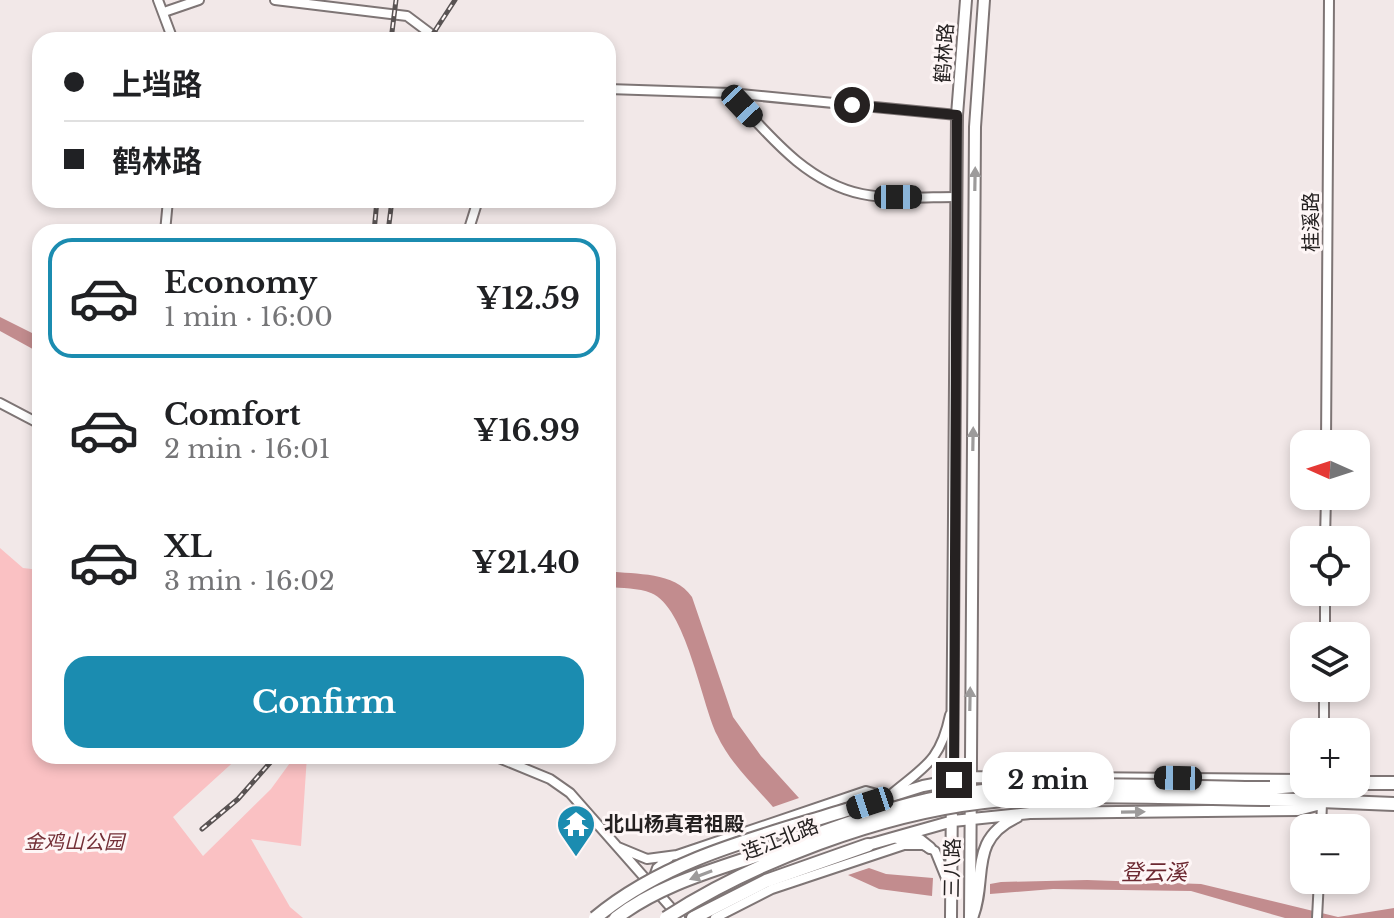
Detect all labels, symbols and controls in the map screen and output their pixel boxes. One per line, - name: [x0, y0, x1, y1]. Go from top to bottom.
- street label: 鹤林路: [930, 22, 958, 84]
- text: 上垱路: [112, 66, 202, 103]
- car: [717, 80, 767, 132]
- route start: [834, 87, 870, 123]
- text: 鹤林路: [112, 143, 202, 180]
- one-way arrow: [969, 166, 981, 191]
- car: [874, 185, 922, 209]
- street label: 桂溪路: [1299, 192, 1323, 252]
- icon: car: [68, 262, 140, 334]
- text: Economy: [164, 264, 317, 301]
- text: ¥12.59: [476, 280, 580, 317]
- text: 1 min · 16:00: [164, 301, 333, 333]
- icon: car: [68, 394, 140, 466]
- text: Comfort: [164, 396, 301, 433]
- text: ¥16.99: [473, 412, 580, 449]
- one-way arrow: [967, 426, 979, 451]
- north arrow: [1290, 430, 1370, 510]
- map controls: [1290, 430, 1370, 894]
- text: 2 min · 16:01: [164, 433, 330, 465]
- icon: car: [68, 526, 140, 598]
- button: locate: [1290, 526, 1370, 606]
- text: XL: [164, 528, 212, 565]
- text: ¥21.40: [471, 544, 580, 581]
- text: 3 min · 16:02: [164, 565, 335, 597]
- button: layers: [1290, 622, 1370, 702]
- button: Confirm: [64, 656, 584, 748]
- one-way arrow: [964, 686, 977, 711]
- button: +: [1290, 718, 1370, 798]
- callout: 2 min: [982, 752, 1114, 808]
- route end: [936, 762, 972, 798]
- text: 2 min: [1008, 764, 1088, 796]
- car: [1154, 766, 1202, 790]
- car: [843, 784, 897, 822]
- temple icon: 北山杨真君祖殿: [555, 803, 597, 858]
- one-way arrow: [1121, 806, 1146, 818]
- place label: 北山杨真君祖殿: [604, 812, 744, 836]
- street label: 连江北路: [738, 813, 822, 865]
- button: −: [1290, 814, 1370, 894]
- park label: 金鸡山公园: [24, 830, 127, 854]
- street label: 三八路: [939, 838, 965, 898]
- water label: 登云溪: [1121, 859, 1189, 886]
- one-way arrow: [689, 869, 713, 881]

